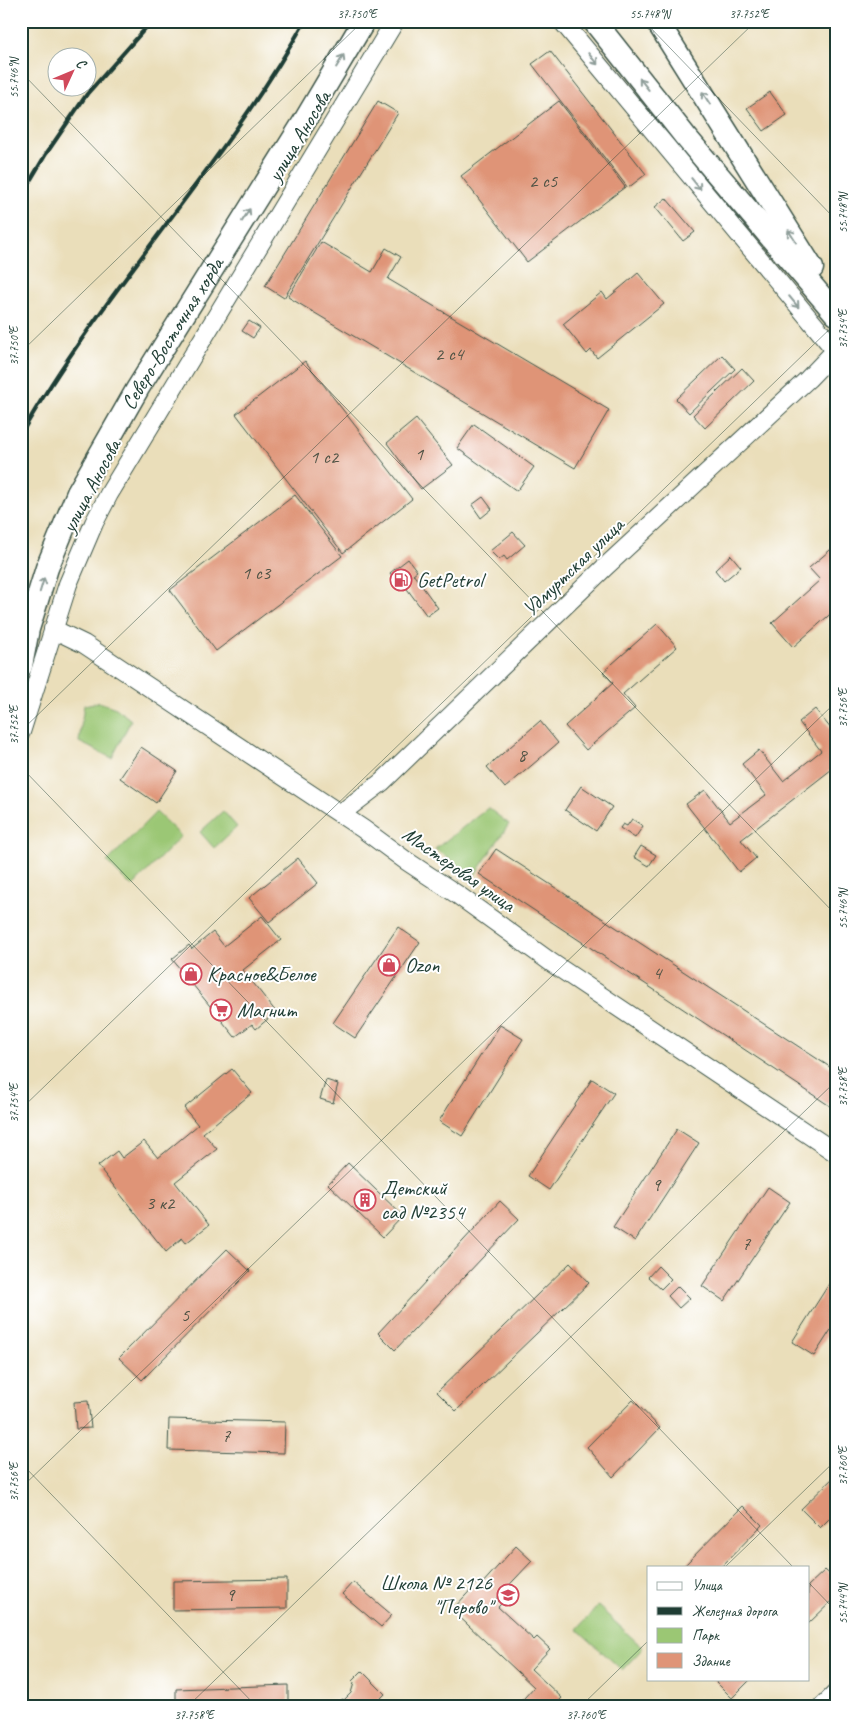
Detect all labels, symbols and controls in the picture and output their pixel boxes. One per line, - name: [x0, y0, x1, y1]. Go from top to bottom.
- text: 37.750°E: [337, 6, 378, 22]
- text: 55.748°N: [630, 6, 672, 22]
- text: 37.752°E: [729, 6, 770, 22]
- north arrow: [48, 48, 98, 98]
- one-way arrow: [587, 52, 598, 65]
- one-way arrow: [336, 54, 346, 69]
- text: С: [72, 55, 91, 73]
- text: 55.746°N: [6, 56, 22, 98]
- one-way arrow: [638, 78, 649, 91]
- street label: улица Аносова: [261, 84, 338, 188]
- one-way arrow: [700, 92, 710, 106]
- house number: 2 с5: [529, 169, 559, 193]
- one-way arrow: [690, 178, 702, 191]
- text: 55.748°N: [835, 191, 851, 233]
- one-way arrow: [242, 208, 252, 222]
- one-way arrow: [786, 229, 797, 243]
- street label: Северо-Восточная хорда: [115, 251, 230, 414]
- one-way arrow: [788, 295, 799, 308]
- text: 37.754°E: [835, 308, 851, 349]
- text: 37.750°E: [6, 325, 22, 366]
- house number: 2 с4: [435, 342, 466, 366]
- street label: улица Аносова: [55, 433, 127, 539]
- house number: 1: [415, 442, 425, 466]
- house number: 1 с2: [310, 445, 340, 469]
- street label: Удмуртская улица: [517, 510, 631, 622]
- house number: 1 с3: [242, 561, 272, 585]
- place label: GetPetrol: [417, 567, 486, 593]
- fuel station icon: GetPetrol: [389, 568, 413, 592]
- one-way arrow: [37, 578, 47, 594]
- text: 37.756°E: [835, 687, 851, 728]
- text: 37.752°E: [6, 704, 22, 745]
- house number: 8: [518, 743, 529, 767]
- street label: Мастеровая улица: [398, 821, 522, 918]
- text: 55.746°N: [835, 887, 851, 929]
- place label: Ozon: [405, 952, 440, 978]
- shop icon: Ozon: [377, 953, 401, 977]
- place label: Красное&Белое: [207, 961, 317, 987]
- house number: 4: [653, 961, 664, 985]
- shop icon: Красное&Белое: [179, 962, 203, 986]
- place label: Магнит: [237, 997, 298, 1023]
- supermarket icon: Магнит: [209, 998, 233, 1022]
- text: 37.758°E: [835, 1066, 851, 1107]
- text: 37.754°E: [6, 1082, 22, 1123]
- house number: 9: [652, 1173, 662, 1197]
- place label: Детский сад №2354: [381, 1175, 467, 1225]
- building icon: Детский сад №2354: [353, 1188, 377, 1212]
- house number: 3 к2: [146, 1191, 176, 1215]
- house number: 7: [742, 1232, 752, 1256]
- house number: 5: [181, 1303, 191, 1327]
- house number: 7: [222, 1424, 232, 1448]
- text: 37.760°E: [835, 1445, 851, 1486]
- text: 37.756°E: [6, 1461, 22, 1502]
- legend: [647, 1566, 810, 1680]
- place label: Школа № 2126 "Перово": [380, 1570, 496, 1620]
- text: Улица: [692, 1576, 723, 1595]
- text: 55.744°N: [835, 1582, 851, 1624]
- house number: 9: [226, 1583, 236, 1607]
- school or university icon: Школа № 2126 "Перово": [496, 1583, 520, 1607]
- text: Железная дорога: [692, 1602, 779, 1621]
- text: Парк: [692, 1626, 720, 1645]
- text: Здание: [692, 1652, 731, 1671]
- text: 37.758°E: [174, 1707, 215, 1723]
- text: 37.760°E: [566, 1707, 607, 1723]

